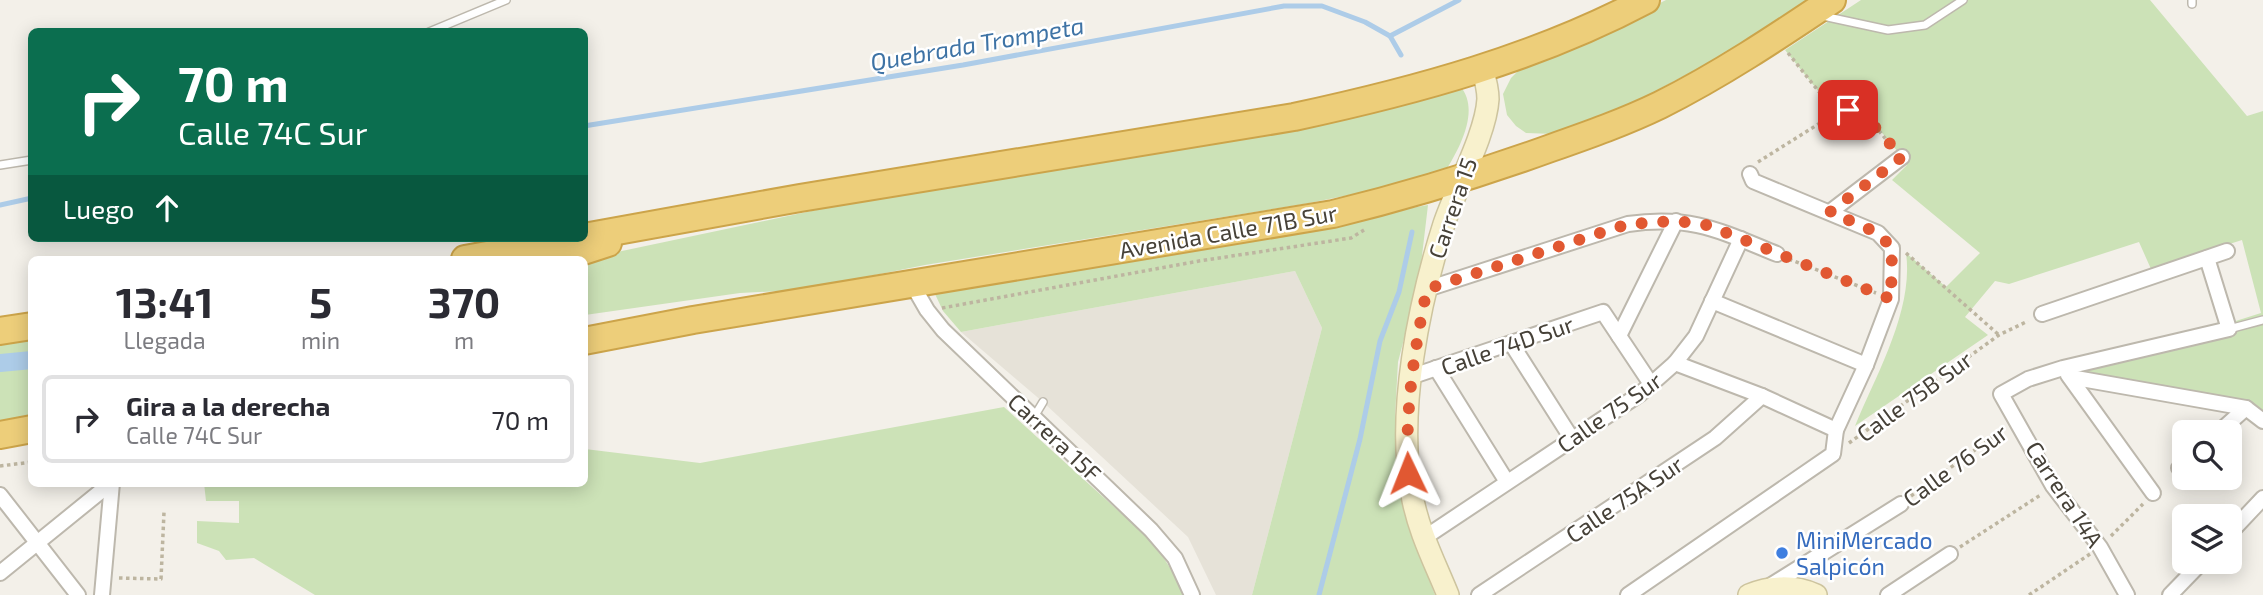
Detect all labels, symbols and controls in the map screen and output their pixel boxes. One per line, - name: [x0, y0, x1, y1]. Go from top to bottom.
- water label: Quebrada Trompeta: [868, 10, 1086, 76]
- text: 70 m: [178, 53, 289, 112]
- icon: right: [63, 56, 154, 147]
- pin: [1818, 80, 1878, 140]
- icon: arrive: [1829, 91, 1867, 129]
- text: Calle 74C Sur: [178, 113, 368, 151]
- street label: Carrera 15: [1422, 154, 1482, 262]
- icon: ahead: [148, 189, 186, 227]
- text: Luego: [63, 193, 134, 224]
- street label: Avenida Calle 71B Sur: [1117, 198, 1339, 264]
- text: 13:41: [116, 276, 213, 326]
- text: 5: [309, 276, 332, 326]
- text: 370: [428, 276, 500, 326]
- street label: Calle 74D Sur: [1437, 309, 1577, 381]
- text: Llegada: [123, 326, 206, 354]
- text: min: [301, 326, 340, 354]
- text: m: [454, 326, 474, 354]
- street label: Calle 75B Sur: [1851, 345, 1977, 447]
- street label: Calle 75 Sur: [1551, 366, 1667, 458]
- street label: Carrera 15F: [1003, 387, 1107, 487]
- text: Gira a la derecha: [126, 390, 330, 421]
- icon: right: [67, 400, 105, 438]
- text: 70 m: [491, 404, 549, 435]
- street label: Calle 76 Sur: [1897, 418, 2013, 512]
- map controls: [2172, 420, 2242, 574]
- button: search: [2172, 420, 2242, 490]
- text: Calle 74C Sur: [126, 421, 262, 449]
- position arrow: [1371, 436, 1445, 510]
- street label: Carrera 14A: [2020, 436, 2110, 553]
- street label: Calle 75A Sur: [1560, 450, 1688, 548]
- button: layers: [2172, 504, 2242, 574]
- place label: MiniMercado Salpicón: [1796, 526, 1933, 580]
- marker: MiniMercado Salpicón: [1774, 545, 1790, 561]

